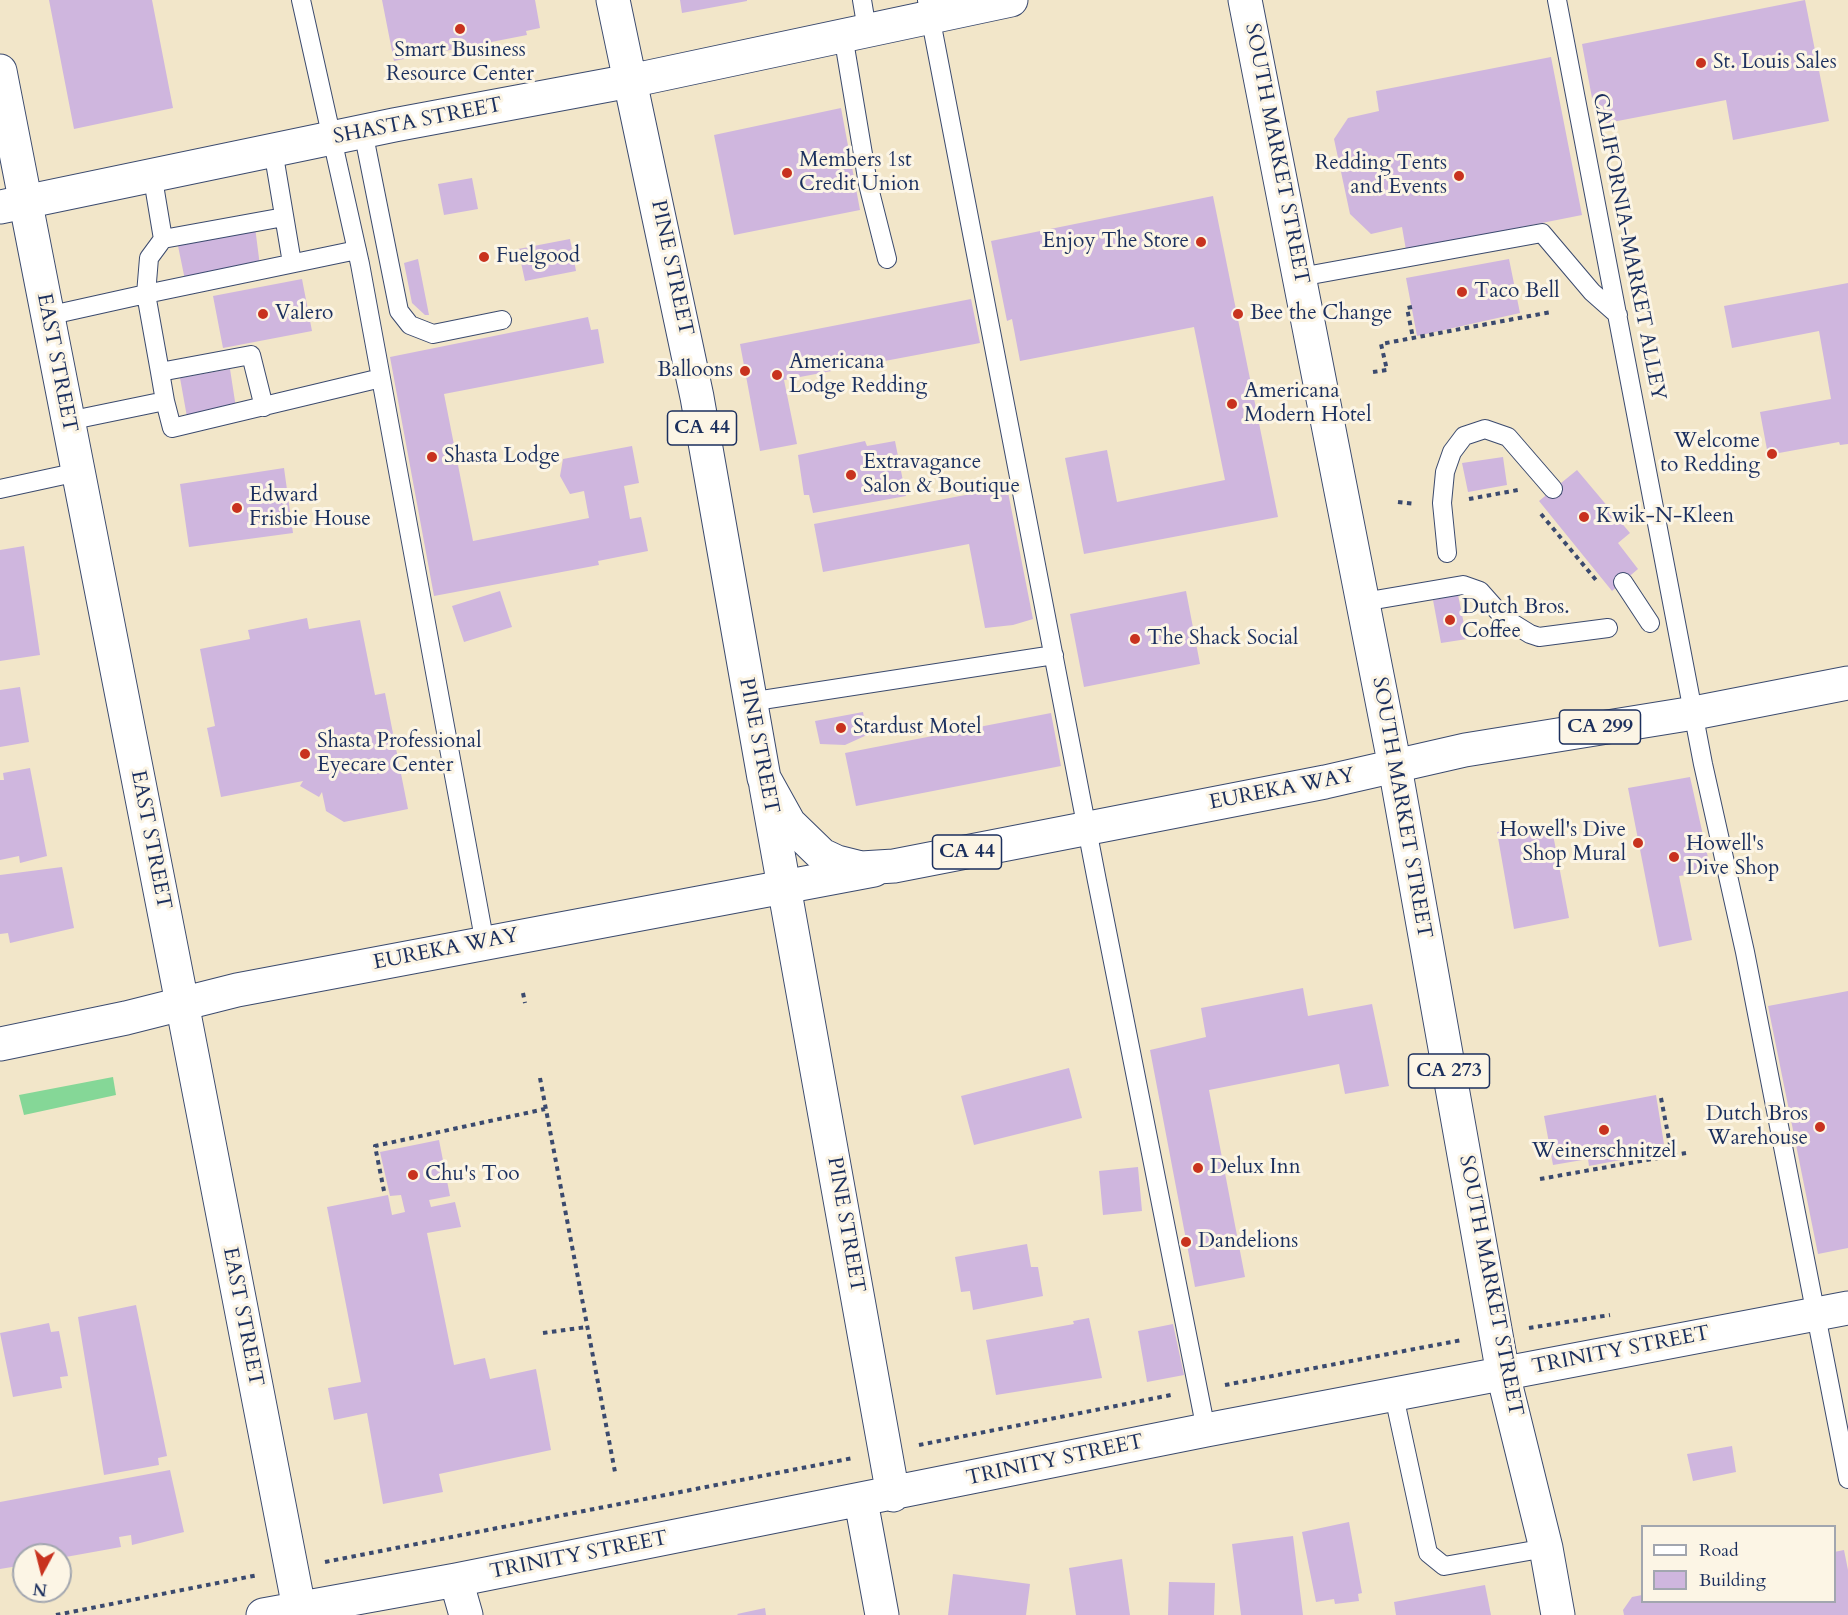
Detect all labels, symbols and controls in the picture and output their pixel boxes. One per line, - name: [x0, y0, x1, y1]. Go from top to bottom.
- street label: SOUTH MARKET STREET: [1238, 21, 1314, 287]
- marker: Smart Business Resource Center: [453, 22, 467, 36]
- place label: Smart Business Resource Center: [386, 38, 534, 88]
- place label: St. Louis Sales: [1713, 50, 1837, 76]
- marker: St. Louis Sales: [1694, 56, 1708, 70]
- street label: CALIFORNIA-MARKET ALLEY: [1586, 91, 1670, 403]
- street label: SHASTA STREET: [332, 93, 504, 151]
- place label: Members 1st Credit Union: [799, 148, 920, 198]
- place label: Redding Tents and Events: [1315, 151, 1447, 201]
- marker: Members 1st Credit Union: [780, 166, 794, 180]
- marker: Redding Tents and Events: [1452, 169, 1466, 183]
- street label: PINE STREET: [644, 198, 698, 338]
- place label: Enjoy The Store: [1042, 229, 1189, 255]
- marker: Enjoy The Store: [1194, 235, 1208, 249]
- place label: Fuelgood: [496, 244, 580, 270]
- marker: Fuelgood: [477, 250, 491, 264]
- place label: Taco Bell: [1474, 279, 1560, 305]
- marker: Taco Bell: [1455, 285, 1469, 299]
- street label: EAST STREET: [30, 291, 82, 435]
- place label: Valero: [275, 301, 333, 327]
- place label: Bee the Change: [1250, 301, 1392, 327]
- marker: Valero: [256, 307, 270, 321]
- marker: Bee the Change: [1231, 307, 1245, 321]
- place label: Americana Lodge Redding: [789, 350, 927, 400]
- place label: Balloons: [657, 358, 733, 384]
- marker: Balloons: [738, 364, 752, 378]
- marker: Americana Lodge Redding: [770, 368, 784, 382]
- place label: Americana Modern Hotel: [1244, 379, 1371, 429]
- marker: Americana Modern Hotel: [1225, 397, 1239, 411]
- road number: CA 44: [668, 411, 736, 445]
- place label: Welcome to Redding: [1660, 429, 1760, 479]
- place label: Shasta Lodge: [444, 444, 560, 470]
- marker: Welcome to Redding: [1765, 447, 1779, 461]
- marker: Shasta Lodge: [425, 450, 439, 464]
- place label: Extravagance Salon & Boutique: [863, 450, 1020, 500]
- marker: Extravagance Salon & Boutique: [844, 468, 858, 482]
- place label: Edward Frisbie House: [249, 483, 371, 533]
- marker: Edward Frisbie House: [230, 501, 244, 515]
- place label: Kwik-N-Kleen: [1596, 504, 1734, 530]
- marker: Kwik-N-Kleen: [1577, 510, 1591, 524]
- place label: Dutch Bros. Coffee: [1462, 595, 1570, 645]
- marker: Dutch Bros. Coffee: [1443, 613, 1457, 627]
- place label: The Shack Social: [1147, 626, 1298, 652]
- marker: The Shack Social: [1128, 632, 1142, 646]
- street label: SOUTH MARKET STREET: [1366, 675, 1436, 941]
- street label: PINE STREET: [732, 676, 784, 816]
- road number: CA 299: [1560, 710, 1640, 744]
- place label: Stardust Motel: [853, 715, 982, 741]
- marker: Stardust Motel: [834, 721, 848, 735]
- place label: Shasta Professional Eyecare Center: [317, 729, 482, 779]
- marker: Shasta Professional Eyecare Center: [298, 747, 312, 761]
- street label: EUREKA WAY: [1207, 764, 1357, 816]
- street label: EAST STREET: [124, 768, 176, 912]
- place label: Howell's Dive Shop Mural: [1499, 818, 1626, 868]
- place label: Howell's Dive Shop: [1686, 832, 1779, 882]
- road number: CA 44: [932, 835, 1002, 869]
- marker: Howell's Dive Shop Mural: [1631, 836, 1645, 850]
- marker: Howell's Dive Shop: [1667, 850, 1681, 864]
- street label: EUREKA WAY: [371, 924, 521, 976]
- road number: CA 273: [1408, 1054, 1490, 1088]
- place label: Dutch Bros Warehouse: [1706, 1102, 1808, 1152]
- marker: Dutch Bros Warehouse: [1813, 1120, 1827, 1134]
- marker: Weinerschnitzel: [1597, 1123, 1611, 1137]
- place label: Weinerschnitzel: [1532, 1139, 1676, 1165]
- street label: SOUTH MARKET STREET: [1452, 1153, 1528, 1419]
- street label: PINE STREET: [821, 1155, 869, 1295]
- place label: Delux Inn: [1210, 1155, 1301, 1181]
- marker: Delux Inn: [1191, 1161, 1205, 1175]
- place label: Chu's Too: [425, 1162, 520, 1188]
- marker: Chu's Too: [406, 1168, 420, 1182]
- place label: Dandelions: [1198, 1229, 1298, 1255]
- marker: Dandelions: [1179, 1235, 1193, 1249]
- street label: EAST STREET: [216, 1245, 268, 1389]
- street label: TRINITY STREET: [1530, 1321, 1712, 1381]
- street label: TRINITY STREET: [964, 1430, 1146, 1492]
- legend: [1641, 1525, 1836, 1603]
- street label: TRINITY STREET: [488, 1526, 670, 1586]
- text: Road: [1699, 1538, 1739, 1563]
- north arrow: [12, 1543, 72, 1603]
- text: Building: [1699, 1568, 1766, 1593]
- text: N: [32, 1577, 48, 1601]

